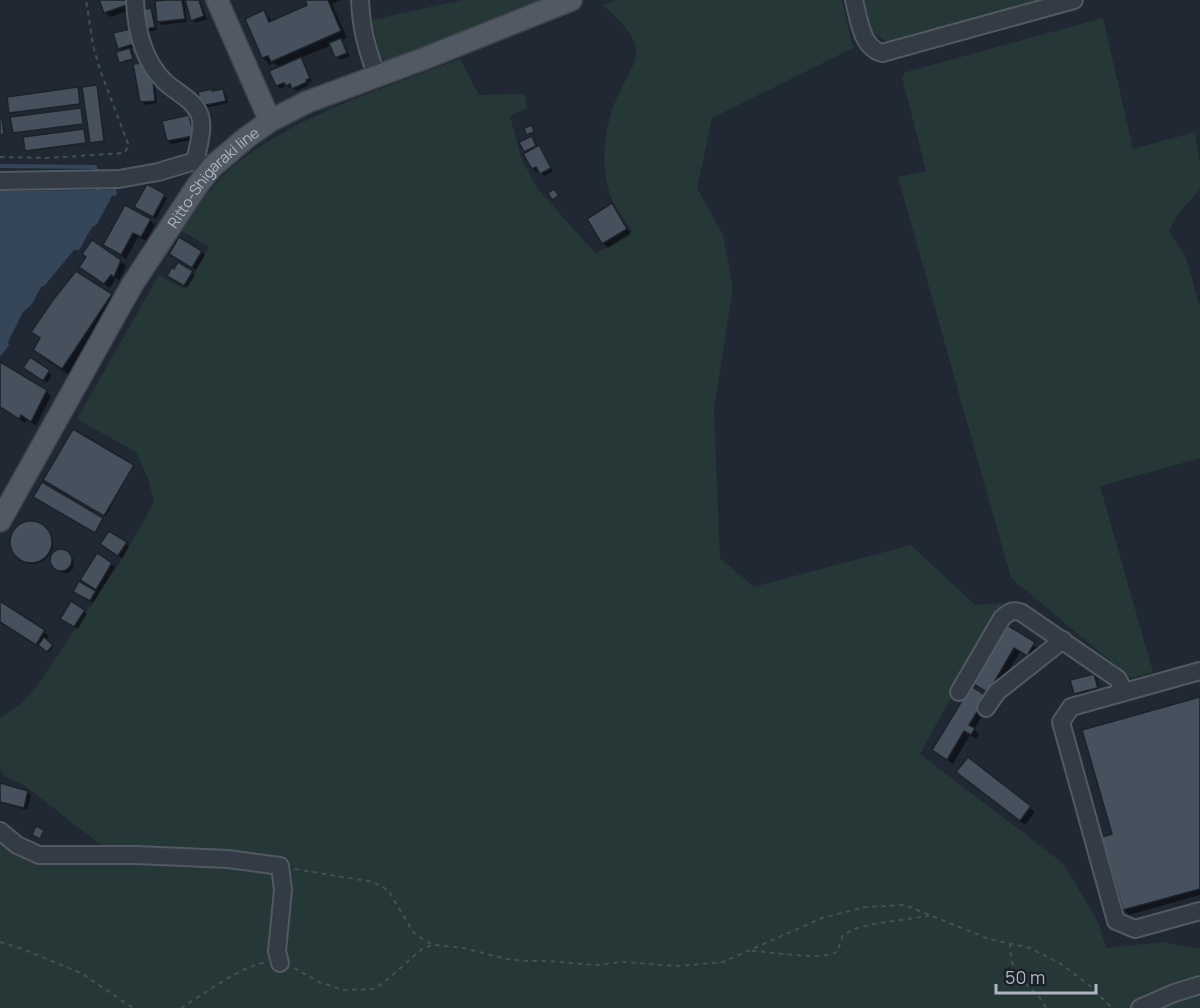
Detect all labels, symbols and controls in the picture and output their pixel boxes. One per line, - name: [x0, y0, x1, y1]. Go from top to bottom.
- street label: Ritto-Shigaraki line: [162, 122, 263, 232]
- scale bar: [996, 957, 1096, 995]
- text: 50 m: [1005, 965, 1045, 989]

